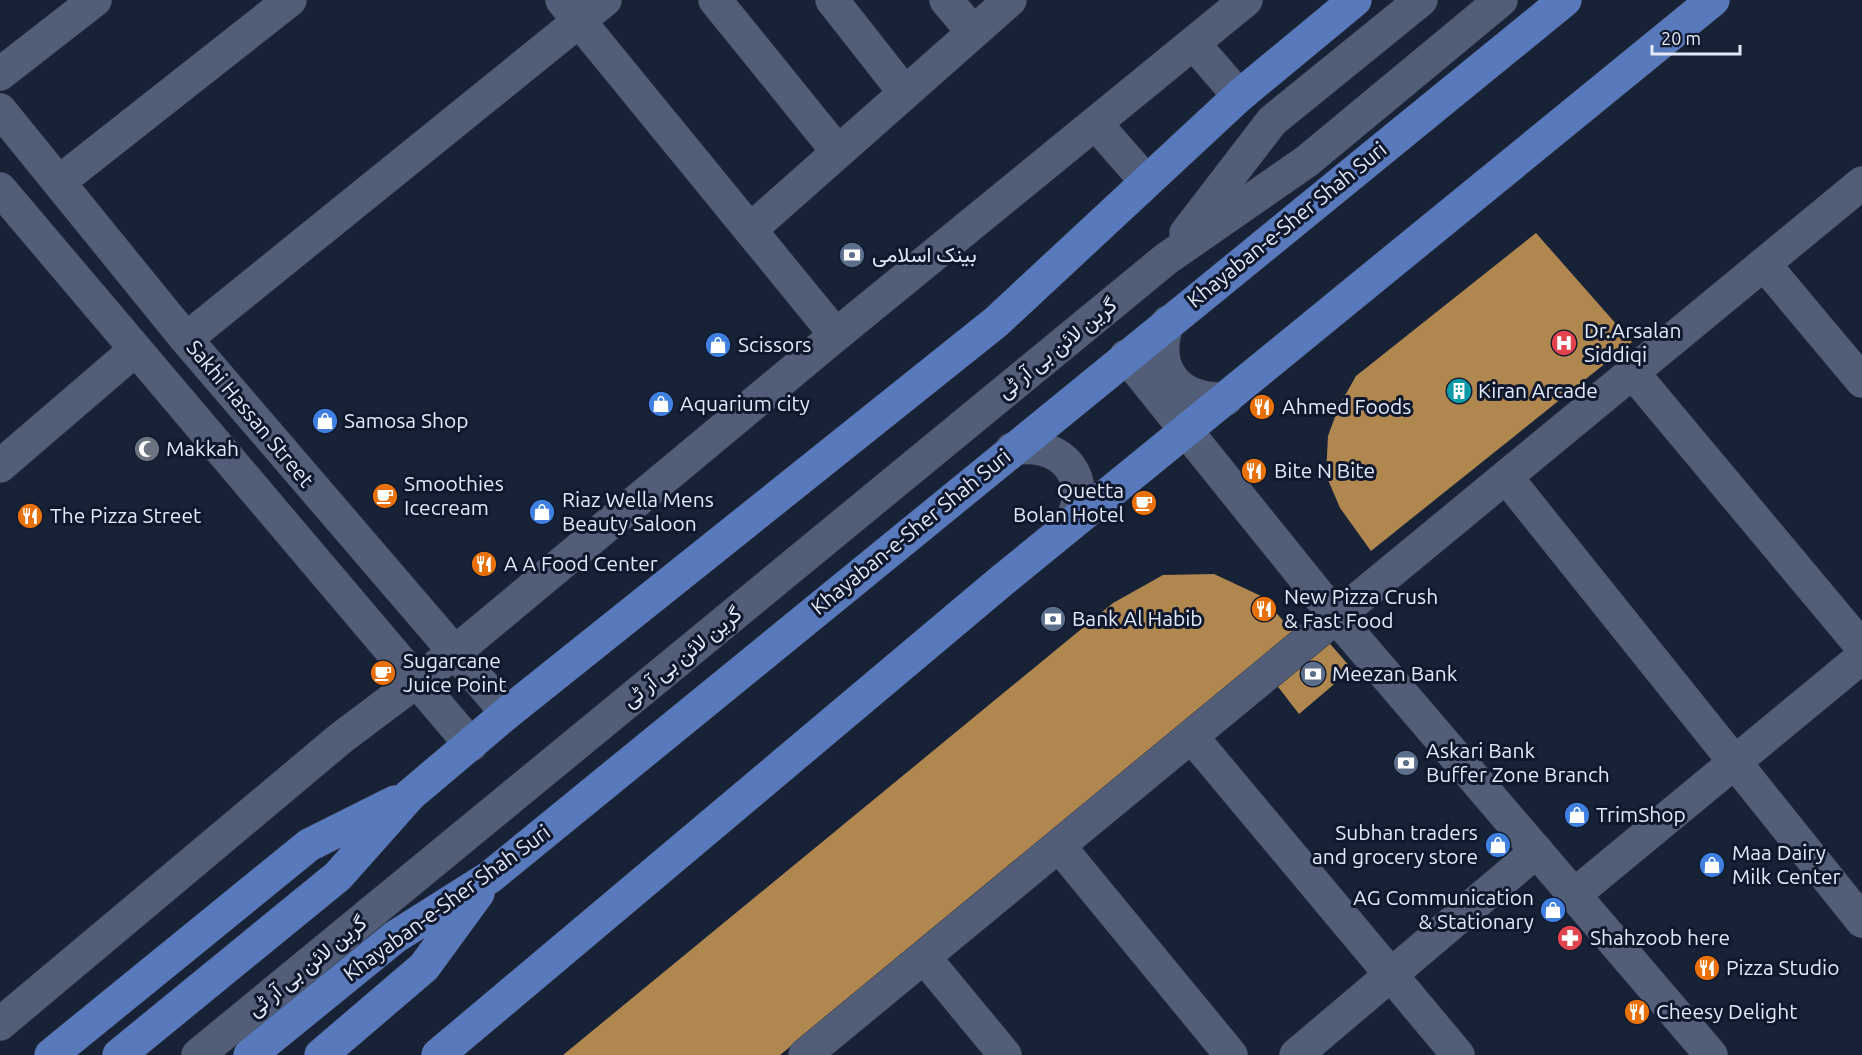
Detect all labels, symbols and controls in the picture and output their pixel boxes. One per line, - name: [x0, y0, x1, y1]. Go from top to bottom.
- scale bar: [1652, 18, 1740, 56]
- text: 20 m: [1661, 28, 1701, 48]
- street label: Khayaban-e-Sher Shah Suri: [1182, 136, 1391, 312]
- bank icon: بینک اسلامی: [837, 240, 867, 270]
- place label: بینک اسلامی: [872, 242, 977, 267]
- street label: گرین لائن بی آر ٹی: [992, 292, 1122, 404]
- place label: Dr.Arsalan Siddiqi: [1584, 318, 1681, 366]
- hospital icon: Dr.Arsalan Siddiqi: [1549, 328, 1579, 358]
- shop icon: Scissors: [703, 330, 733, 360]
- place label: Scissors: [738, 332, 811, 356]
- street label: Sakhi Hassan Street: [182, 335, 319, 492]
- building icon: Kiran Arcade: [1444, 376, 1474, 406]
- place label: Kiran Arcade: [1478, 378, 1598, 402]
- shop icon: Aquarium city: [646, 389, 676, 419]
- place label: Aquarium city: [680, 391, 810, 415]
- restaurant icon: Ahmed Foods: [1247, 392, 1277, 422]
- place label: Ahmed Foods: [1282, 394, 1411, 418]
- shop icon: Samosa Shop: [310, 406, 340, 436]
- place label: Samosa Shop: [344, 408, 469, 432]
- mosque icon: Makkah: [132, 434, 162, 464]
- place label: Makkah: [166, 436, 239, 460]
- street label: Khayaban-e-Sher Shah Suri: [806, 443, 1015, 619]
- restaurant icon: Bite N Bite: [1239, 456, 1269, 486]
- place label: Bite N Bite: [1274, 458, 1375, 482]
- place label: Smoothies Icecream: [404, 471, 504, 519]
- place label: Quetta Bolan Hotel: [1013, 478, 1124, 526]
- cafe icon: Smoothies Icecream: [370, 481, 400, 511]
- place label: Riaz Wella Mens Beauty Saloon: [562, 487, 714, 535]
- cafe icon: Quetta Bolan Hotel: [1129, 488, 1159, 518]
- shop icon: Riaz Wella Mens Beauty Saloon: [527, 497, 557, 527]
- restaurant icon: The Pizza Street: [15, 501, 45, 531]
- place label: The Pizza Street: [50, 503, 201, 527]
- restaurant icon: A A Food Center: [469, 549, 499, 579]
- place label: A A Food Center: [504, 551, 658, 575]
- place label: New Pizza Crush & Fast Food: [1284, 584, 1438, 632]
- restaurant icon: New Pizza Crush & Fast Food: [1249, 594, 1279, 624]
- street label: گرین لائن بی آر ٹی: [617, 601, 747, 713]
- bank icon: Bank Al Habib: [1038, 604, 1068, 634]
- place label: Bank Al Habib: [1072, 606, 1203, 630]
- place label: Sugarcane Juice Point: [403, 648, 507, 696]
- cafe icon: Sugarcane Juice Point: [368, 658, 398, 688]
- bank icon: Meezan Bank: [1298, 659, 1328, 689]
- place label: Meezan Bank: [1332, 661, 1458, 685]
- place label: Askari Bank Buffer Zone Branch: [1426, 738, 1610, 786]
- bank icon: Askari Bank Buffer Zone Branch: [1391, 748, 1421, 778]
- shop icon: TrimShop: [1562, 800, 1592, 830]
- place label: TrimShop: [1596, 802, 1686, 826]
- street label: Khayaban-e-Sher Shah Suri: [339, 819, 554, 985]
- place label: Subhan traders and grocery store: [1312, 820, 1478, 868]
- shop icon: Subhan traders and grocery store: [1483, 830, 1513, 860]
- place label: Maa Dairy Milk Center: [1732, 840, 1841, 888]
- shop icon: Maa Dairy Milk Center: [1697, 850, 1727, 880]
- place label: AG Communication & Stationary: [1353, 885, 1534, 933]
- shop icon: AG Communication & Stationary: [1538, 895, 1568, 925]
- street label: گرین لائن بی آر ٹی: [242, 910, 372, 1022]
- pharmacy icon: Shahzoob here: [1555, 923, 1585, 953]
- place label: Shahzoob here: [1590, 925, 1730, 949]
- restaurant icon: Pizza Studio: [1692, 953, 1722, 983]
- place label: Pizza Studio: [1726, 955, 1839, 979]
- restaurant icon: Cheesy Delight: [1622, 997, 1652, 1027]
- place label: Cheesy Delight: [1656, 999, 1797, 1023]

